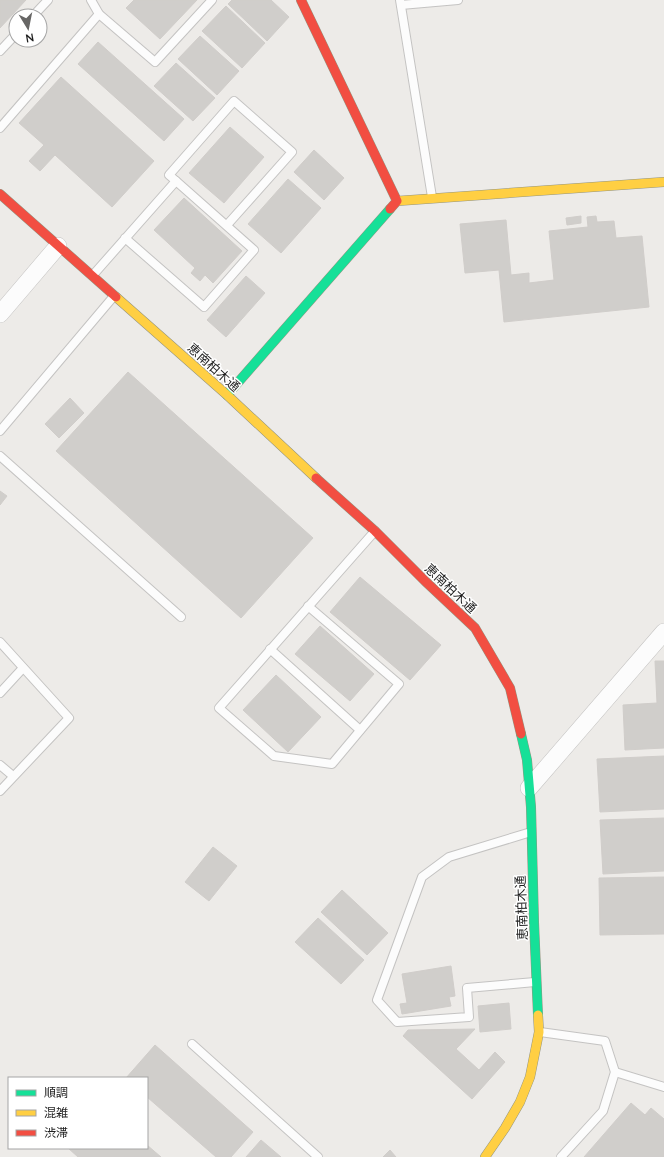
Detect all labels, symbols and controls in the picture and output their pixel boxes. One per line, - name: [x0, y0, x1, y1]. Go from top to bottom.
- north arrow: [8, 8, 48, 48]
- text: N: [25, 31, 35, 45]
- street label: 恵南柏木通: [184, 339, 244, 395]
- street label: 恵南柏木通: [422, 560, 480, 616]
- street label: 恵南柏木通: [512, 875, 530, 941]
- legend: [8, 1077, 148, 1149]
- text: 順調: [44, 1085, 68, 1100]
- text: 混雑: [44, 1105, 68, 1120]
- text: 渋滞: [44, 1125, 68, 1140]

